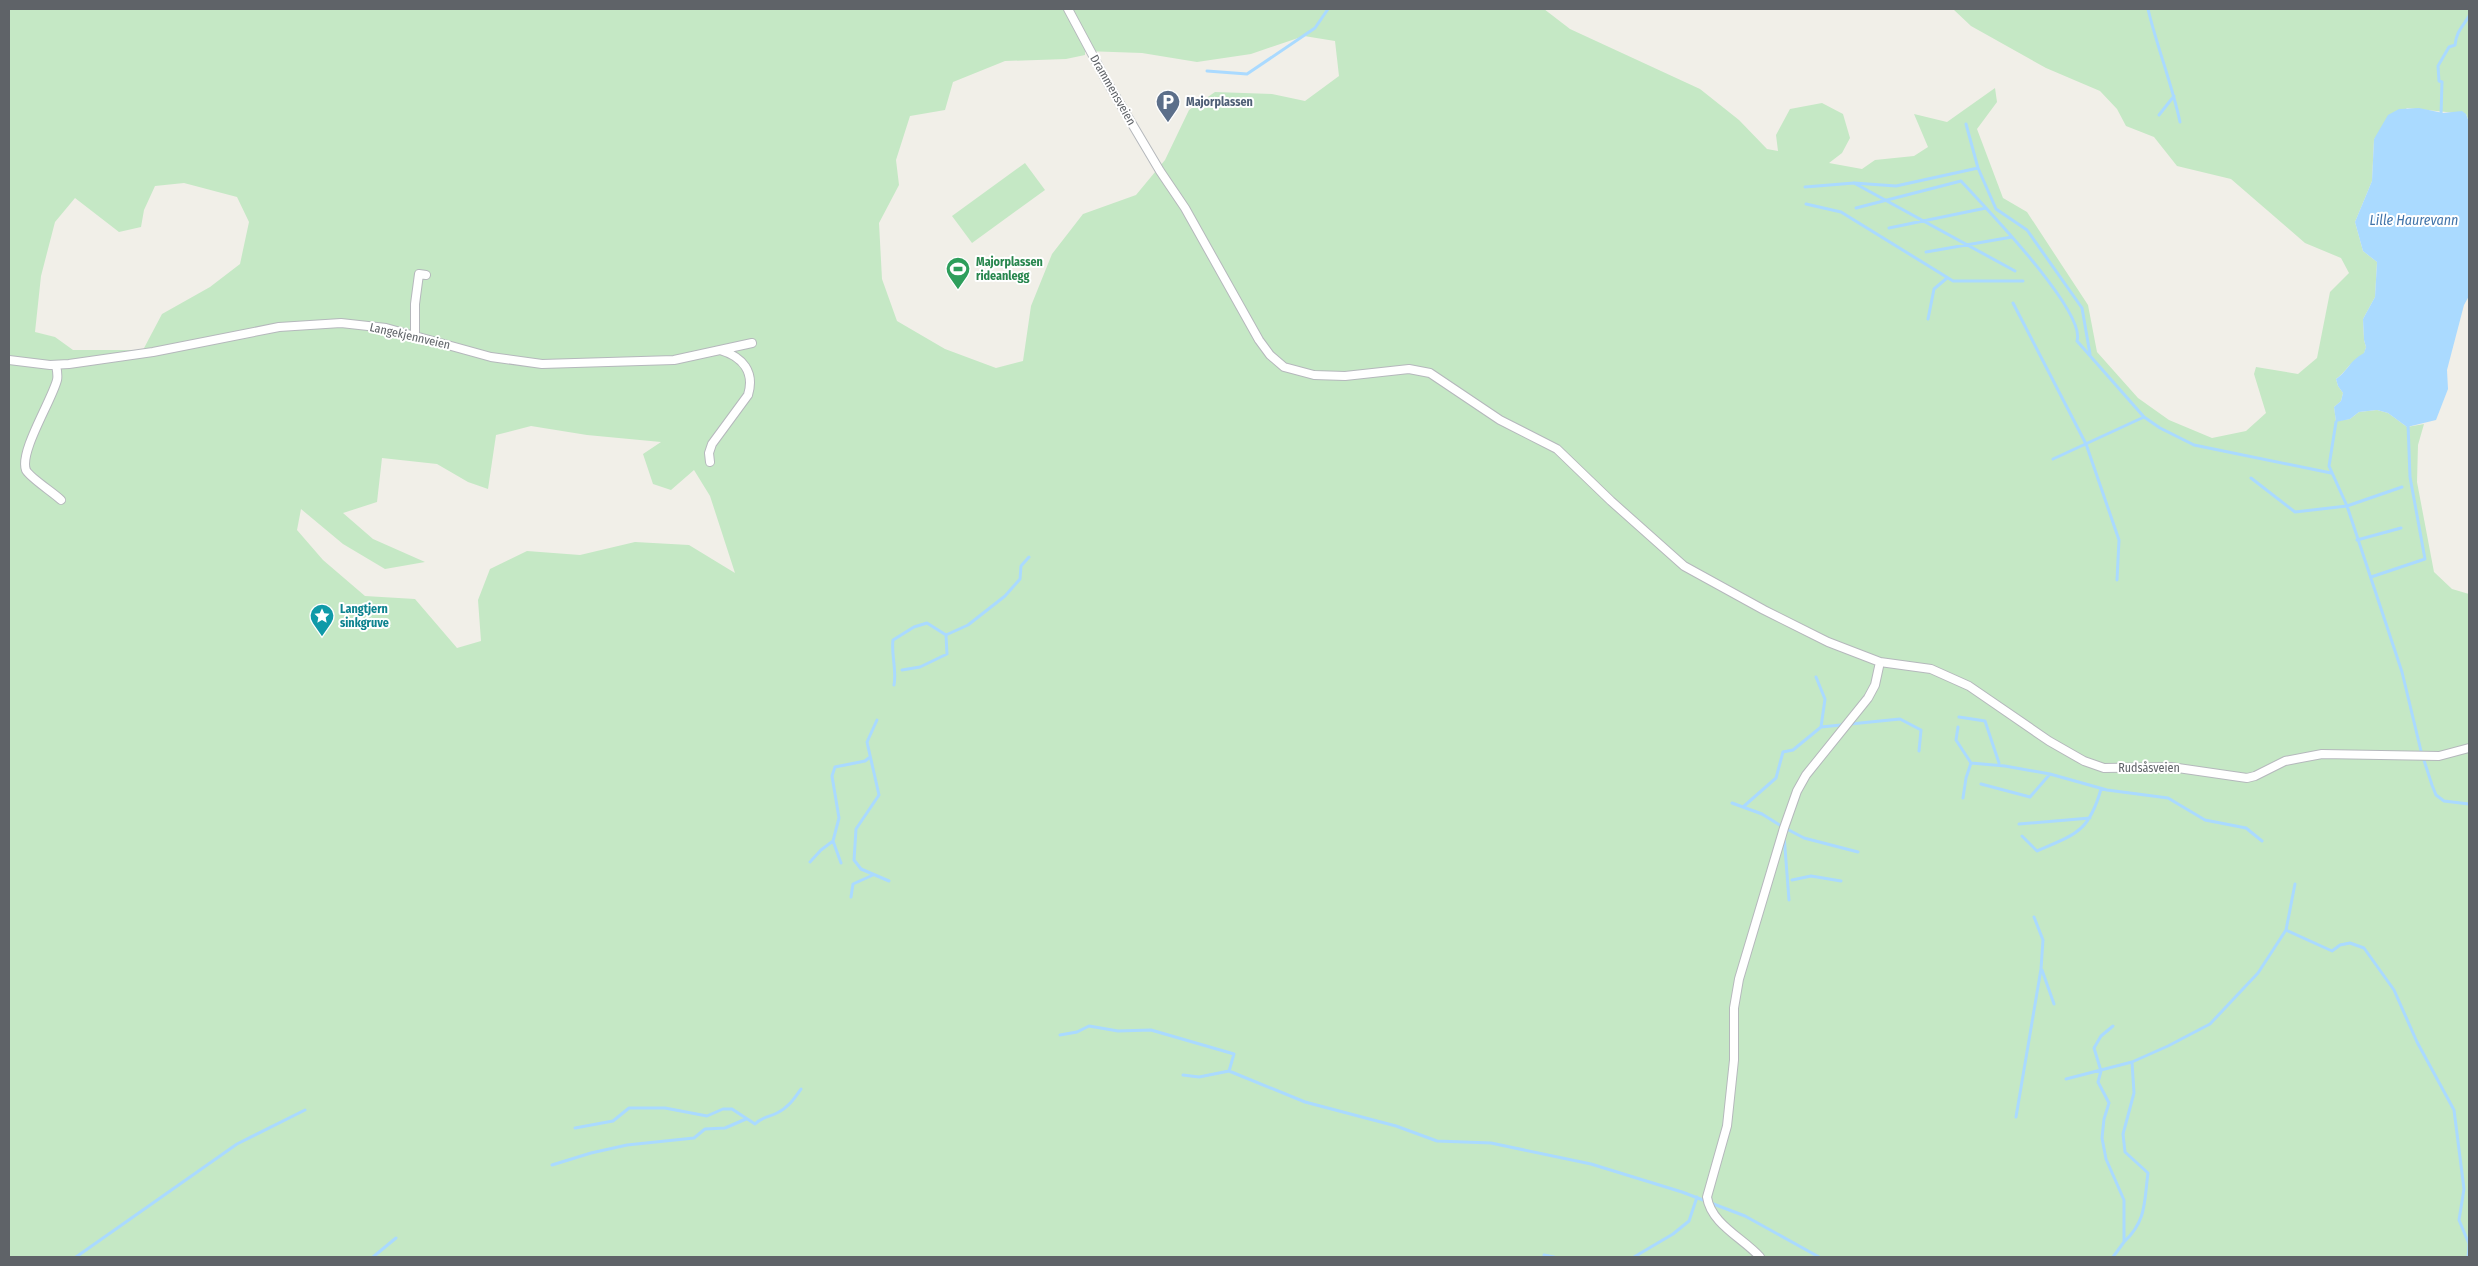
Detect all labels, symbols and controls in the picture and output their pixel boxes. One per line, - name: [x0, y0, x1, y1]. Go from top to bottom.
- street label: Drammensveien: [1087, 52, 1139, 128]
- parking icon: Majorplassen: [1155, 89, 1181, 123]
- place label: Majorplassen: [1186, 95, 1253, 109]
- water label: Lille Haurevann: [2370, 212, 2458, 229]
- place label: Majorplassen rideanlegg: [976, 255, 1043, 283]
- sports icon: Majorplassen rideanlegg: [945, 256, 971, 290]
- street label: Langekjennveien: [368, 320, 452, 352]
- place label: Langtjern sinkgruve: [340, 602, 389, 630]
- place icon: Langtjern sinkgruve: [309, 603, 335, 637]
- street label: Rudsåsveien: [2118, 761, 2180, 775]

